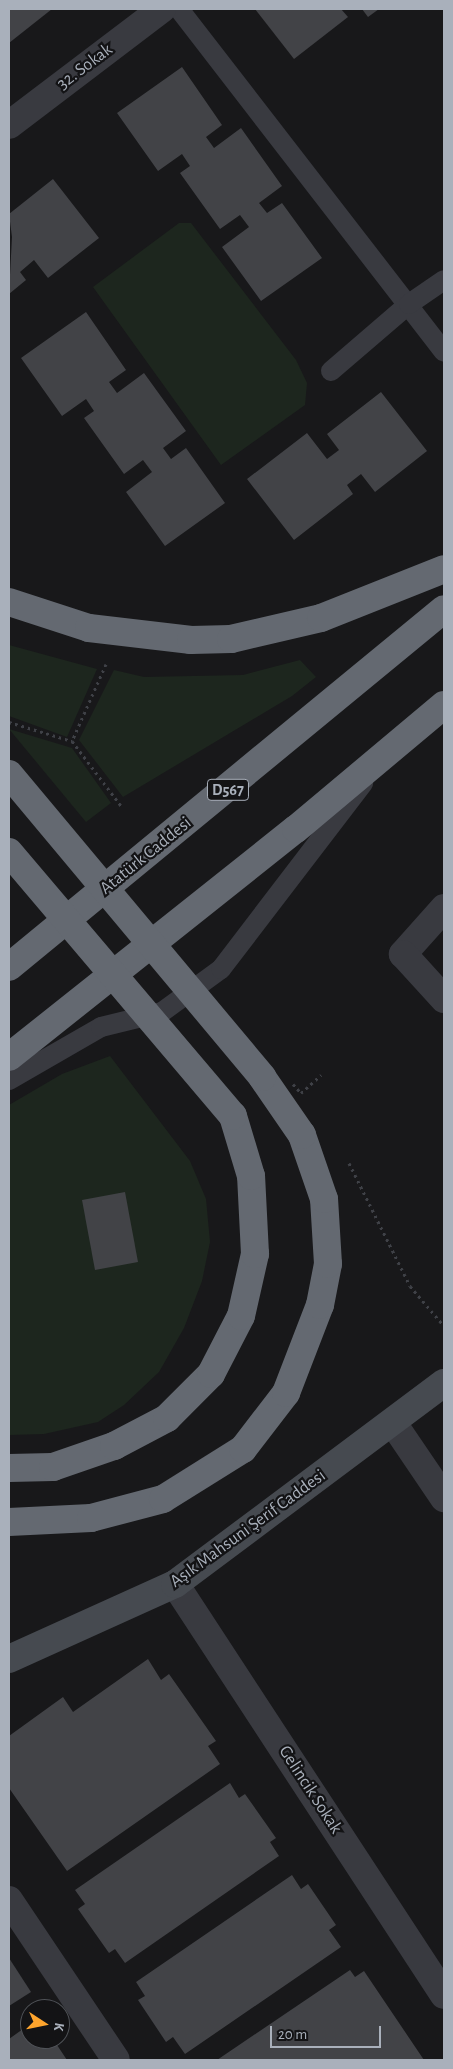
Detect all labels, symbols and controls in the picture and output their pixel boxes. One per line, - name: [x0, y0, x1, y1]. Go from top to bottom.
- street label: 32. Sokak: [53, 39, 117, 95]
- road number: D567: [207, 776, 249, 804]
- street label: Atatürk Caddesi: [96, 813, 196, 899]
- street label: Aşık Mahsuni Şerif Caddesi: [166, 1465, 330, 1593]
- street label: Gelincik Sokak: [274, 1742, 346, 1838]
- north arrow: [20, 1999, 70, 2049]
- scale bar: [273, 2016, 384, 2048]
- text: K: [51, 2021, 66, 2032]
- text: 20 m: [278, 2027, 307, 2042]

